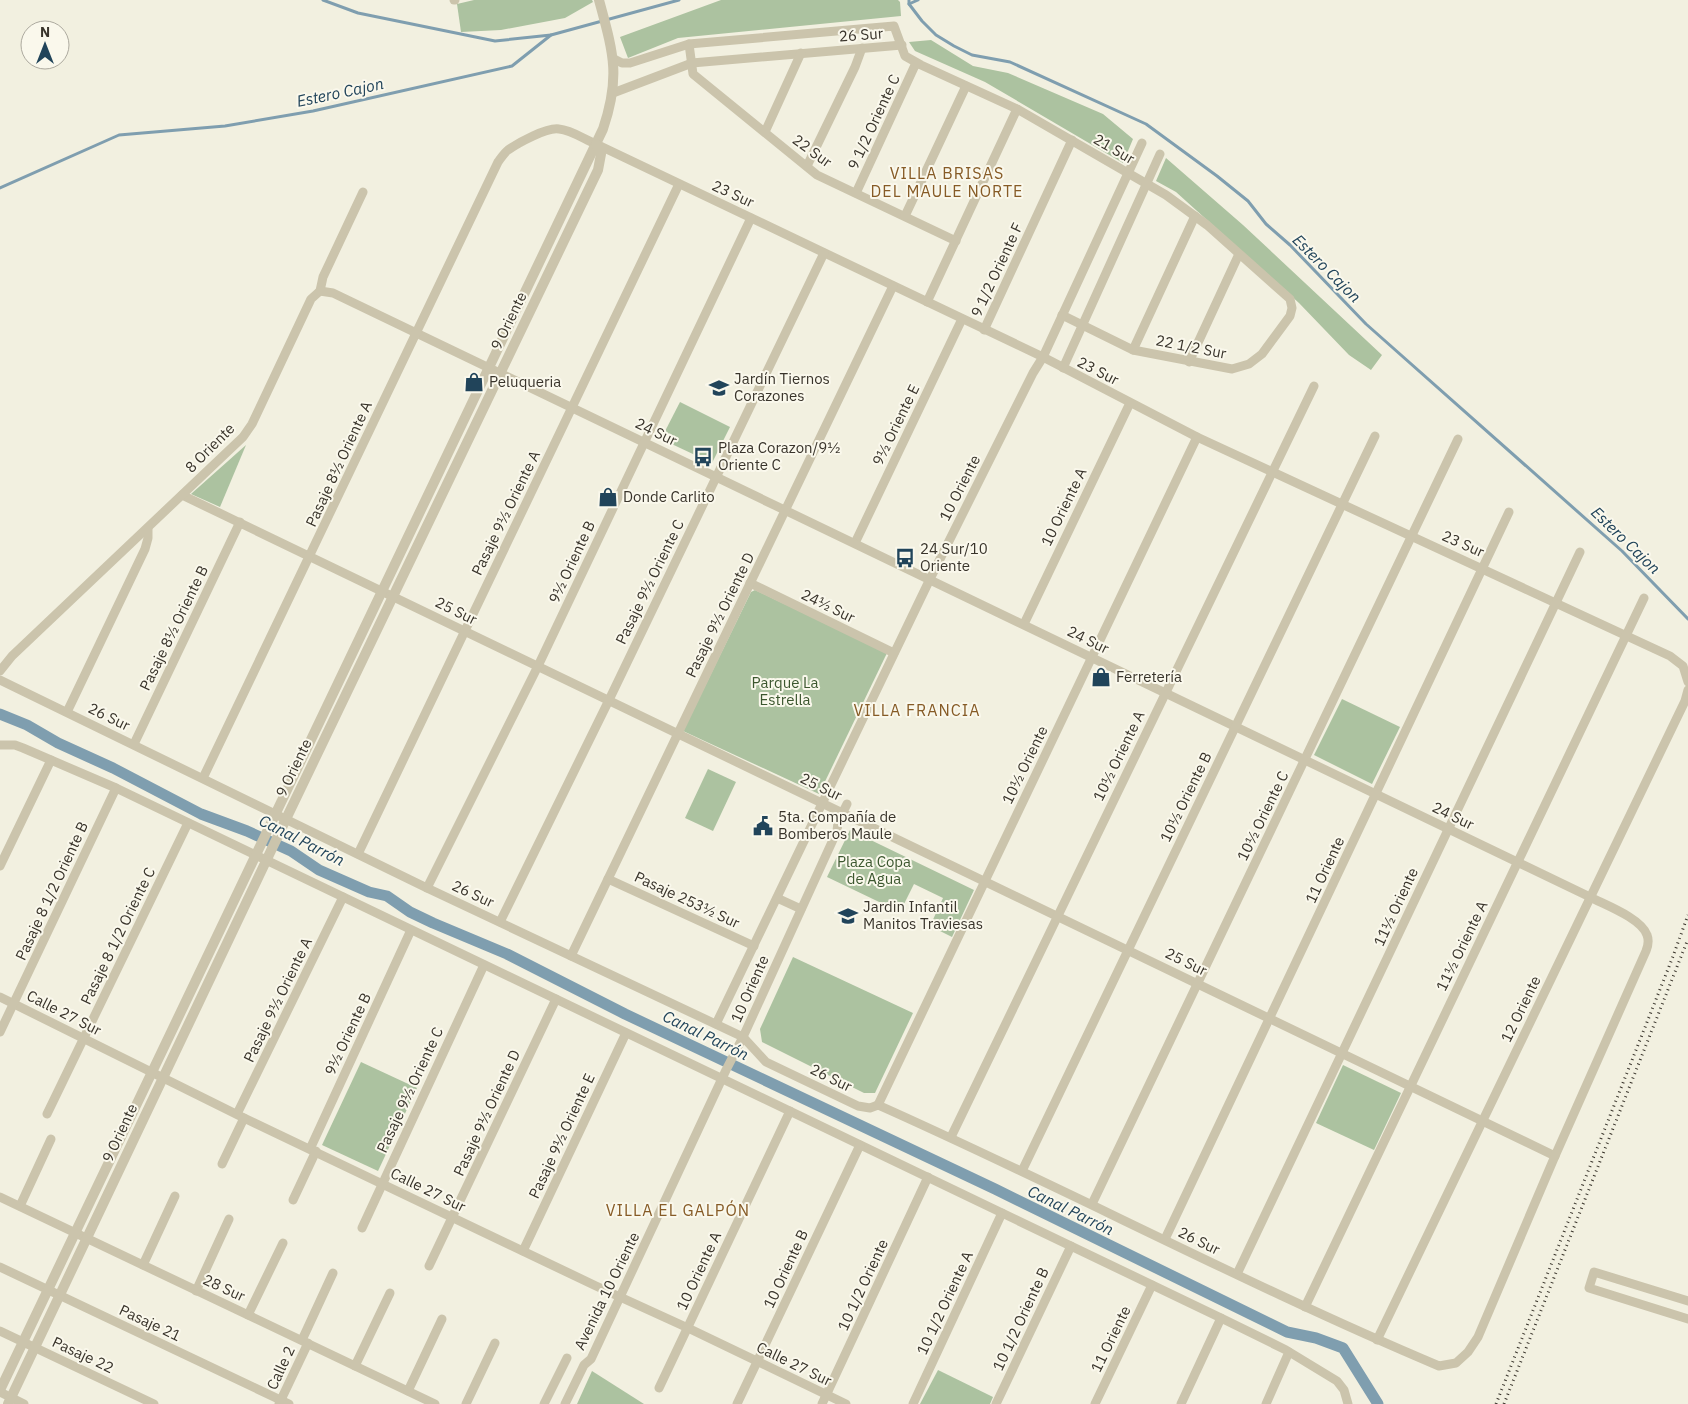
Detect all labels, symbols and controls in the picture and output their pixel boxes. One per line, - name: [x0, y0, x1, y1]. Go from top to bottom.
- north arrow: [20, 20, 70, 70]
- text: N: [40, 23, 50, 41]
- street label: 26 Sur: [838, 23, 884, 46]
- street label: 9 1/2 Oriente C: [843, 71, 904, 172]
- water label: Estero Cajon: [295, 73, 385, 111]
- street label: 21 Sur: [1090, 129, 1139, 168]
- street label: 22 Sur: [789, 130, 836, 172]
- district label: VILLA BRISAS DEL MAULE NORTE: [871, 163, 1023, 201]
- street label: 23 Sur: [709, 176, 758, 212]
- street label: 9 1/2 Oriente F: [966, 220, 1027, 320]
- water label: Estero Cajon: [1289, 230, 1365, 306]
- street label: 9 Oriente: [486, 288, 531, 353]
- street label: 22 1/2 Sur: [1154, 330, 1229, 363]
- street label: 23 Sur: [1074, 352, 1123, 389]
- place label: Jardín Tiernos Corazones: [734, 369, 830, 405]
- shop icon: Peluqueria: [463, 371, 485, 393]
- place label: Peluqueria: [489, 372, 561, 391]
- school or university icon: Jardín Tiernos Corazones: [708, 377, 730, 399]
- street label: 9½ Oriente E: [868, 381, 923, 468]
- street label: Pasaje 8½ Oriente A: [301, 398, 376, 530]
- street label: 24 Sur: [632, 413, 681, 450]
- street label: 8 Oriente: [181, 419, 239, 477]
- place label: Plaza Corazon/9½ Oriente C: [718, 438, 840, 474]
- bus stop icon: Plaza Corazon/9½ Oriente C: [692, 446, 714, 468]
- street label: Pasaje 9½ Oriente A: [467, 447, 544, 578]
- street label: 10 Oriente: [935, 452, 984, 524]
- street label: 10 Oriente A: [1036, 464, 1091, 549]
- shop icon: Donde Carlito: [597, 486, 619, 508]
- place label: Donde Carlito: [623, 487, 715, 506]
- water label: Estero Cajon: [1587, 502, 1665, 578]
- street label: Pasaje 9½ Oriente C: [611, 516, 688, 647]
- street label: 9½ Oriente B: [544, 517, 599, 606]
- street label: 23 Sur: [1439, 526, 1488, 561]
- place label: 24 Sur/10 Oriente: [920, 539, 988, 575]
- bus stop icon: 24 Sur/10 Oriente: [894, 547, 916, 569]
- street label: Pasaje 9½ Oriente D: [681, 549, 758, 681]
- street label: Pasaje 8½ Oriente B: [135, 562, 212, 693]
- street label: 24½ Sur: [798, 584, 859, 627]
- street label: 25 Sur: [432, 592, 481, 629]
- street label: 24 Sur: [1064, 621, 1113, 658]
- shop icon: Ferretería: [1090, 666, 1112, 688]
- place label: Ferretería: [1116, 667, 1182, 686]
- park label: Parque La Estrella: [752, 673, 818, 709]
- street label: 26 Sur: [85, 698, 134, 735]
- district label: VILLA FRANCIA: [854, 700, 980, 720]
- street label: 10½ Oriente A: [1089, 707, 1149, 804]
- street label: 10½ Oriente: [997, 723, 1052, 807]
- street label: 9 Oriente: [271, 735, 316, 800]
- street label: 10½ Oriente B: [1156, 749, 1216, 845]
- street label: 25 Sur: [797, 768, 846, 805]
- street label: 10½ Oriente C: [1233, 768, 1292, 864]
- street label: 24 Sur: [1429, 797, 1478, 834]
- place label: 5ta. Compañía de Bomberos Maule: [778, 807, 896, 843]
- water label: Canal Parrón: [256, 810, 348, 870]
- public building icon: 5ta. Compañía de Bomberos Maule: [752, 815, 774, 837]
- street label: Pasaje 8 1/2 Oriente B: [11, 818, 92, 963]
- street label: 11 Oriente: [1301, 833, 1348, 906]
- park label: Plaza Copa de Agua: [837, 852, 911, 888]
- street label: Pasaje 8 1/2 Oriente C: [76, 864, 159, 1008]
- street label: 11½ Oriente: [1369, 864, 1422, 949]
- street label: Pasaje 253½ Sur: [631, 867, 743, 932]
- street label: 26 Sur: [449, 876, 498, 912]
- place label: Jardin Infantil Manitos Traviesas: [863, 897, 983, 933]
- street label: 11½ Oriente A: [1432, 897, 1492, 994]
- school or university icon: Jardin Infantil Manitos Traviesas: [837, 905, 859, 927]
- street label: Pasaje 9½ Oriente A: [239, 934, 316, 1065]
- street label: 25 Sur: [1162, 943, 1211, 980]
- street label: 10 Oriente: [726, 952, 773, 1025]
- street label: 12 Oriente: [1496, 972, 1545, 1045]
- street label: Calle 27 Sur: [24, 986, 105, 1040]
- street label: 9½ Oriente B: [320, 989, 375, 1078]
- water label: Canal Parrón: [660, 1006, 752, 1064]
- street label: Pasaje 9½ Oriente C: [372, 1024, 447, 1156]
- street label: Pasaje 9½ Oriente D: [449, 1047, 524, 1179]
- street label: 26 Sur: [807, 1059, 856, 1096]
- street label: Pasaje 9½ Oriente E: [524, 1070, 599, 1201]
- street label: 9 Oriente: [98, 1100, 141, 1165]
- street label: Calle 27 Sur: [387, 1163, 469, 1216]
- water label: Canal Parrón: [1025, 1181, 1117, 1239]
- district label: VILLA EL GALPÓN: [606, 1199, 750, 1220]
- street label: 26 Sur: [1175, 1222, 1224, 1259]
- street label: 10 Oriente B: [759, 1226, 812, 1311]
- street label: 10 Oriente A: [672, 1228, 725, 1313]
- street label: Avenida 10 Oriente: [570, 1229, 643, 1353]
- street label: 10 1/2 Oriente: [833, 1236, 892, 1334]
- street label: 10 1/2 Oriente A: [912, 1248, 977, 1358]
- street label: 10 1/2 Oriente B: [988, 1264, 1053, 1374]
- street label: 28 Sur: [200, 1270, 249, 1306]
- street label: Pasaje 21: [116, 1300, 184, 1345]
- street label: 11 Oriente: [1086, 1302, 1135, 1375]
- street label: Pasaje 22: [49, 1332, 117, 1377]
- street label: Calle 27 Sur: [753, 1337, 835, 1390]
- street label: Calle 2: [262, 1343, 299, 1393]

